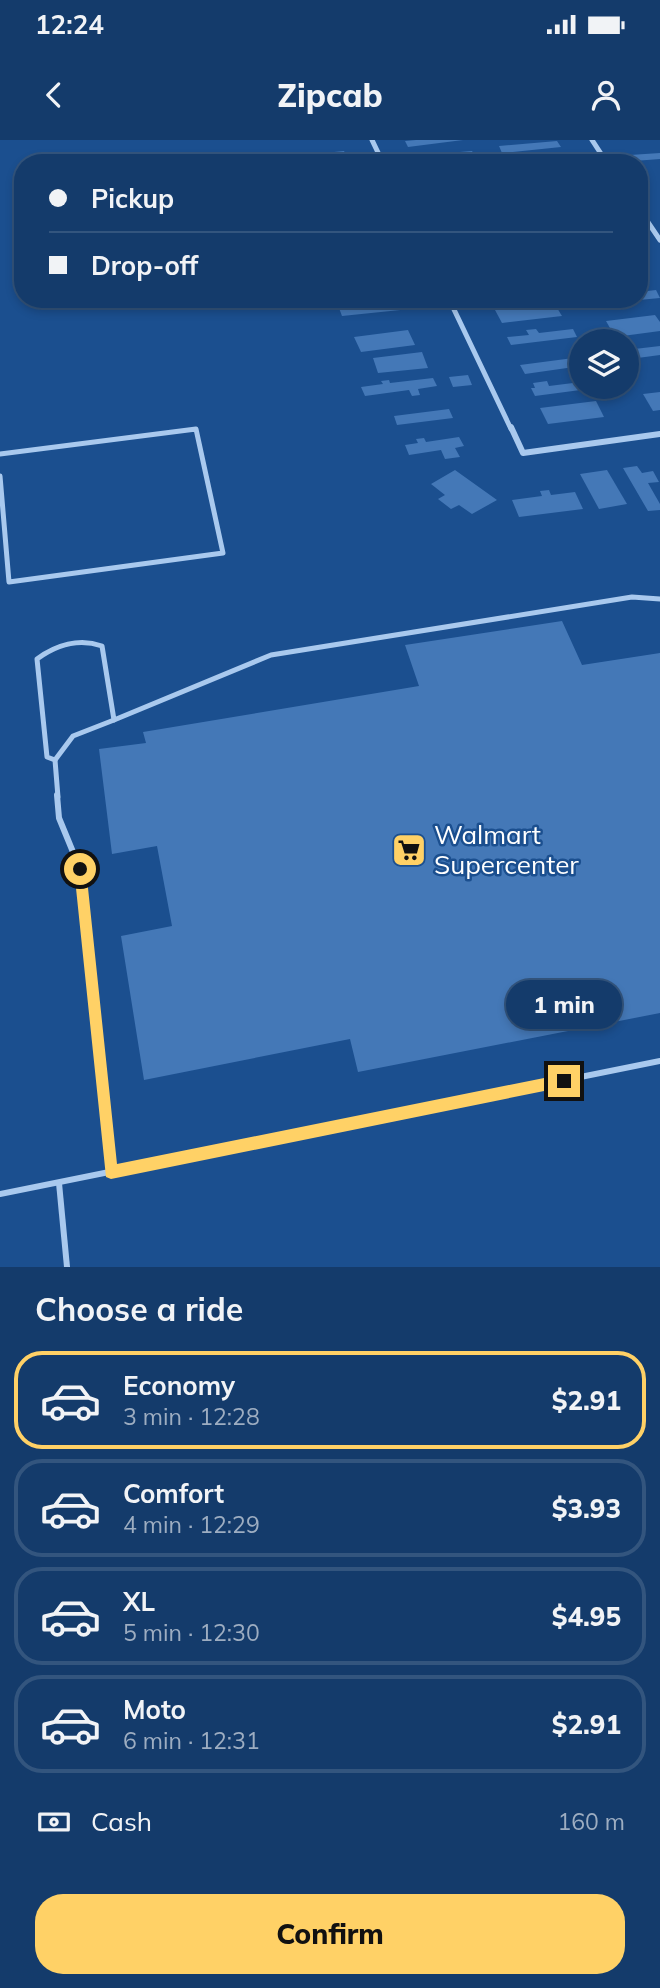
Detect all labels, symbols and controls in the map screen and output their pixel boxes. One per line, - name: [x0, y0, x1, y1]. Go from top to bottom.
- text: 12:24: [35, 8, 104, 41]
- text: Zipcab: [277, 75, 383, 115]
- icon: back: [35, 76, 73, 114]
- icon: person: [587, 76, 625, 114]
- text: Pickup: [91, 182, 174, 215]
- text: Drop-off: [91, 249, 198, 282]
- map controls: [569, 329, 639, 399]
- button: layers: [569, 329, 639, 399]
- place label: Walmart Supercenter: [434, 818, 579, 881]
- supermarket icon: Walmart Supercenter: [390, 831, 428, 869]
- route start: [64, 853, 96, 885]
- callout: 1 min: [506, 979, 622, 1028]
- text: 1 min: [533, 990, 595, 1019]
- route end: [548, 1065, 580, 1097]
- text: Choose a ride: [35, 1289, 243, 1329]
- icon: car: [39, 1369, 102, 1432]
- text: Economy: [123, 1369, 235, 1402]
- text: $2.91: [552, 1384, 621, 1417]
- text: 3 min · 12:28: [123, 1402, 260, 1431]
- icon: car: [39, 1477, 102, 1540]
- text: Comfort: [123, 1477, 224, 1510]
- text: $3.93: [552, 1492, 621, 1525]
- text: 4 min · 12:29: [123, 1510, 260, 1539]
- icon: car: [39, 1585, 102, 1648]
- text: XL: [123, 1585, 155, 1618]
- text: $4.95: [552, 1600, 621, 1633]
- text: 5 min · 12:30: [123, 1618, 260, 1647]
- icon: car: [39, 1693, 102, 1756]
- text: Moto: [123, 1693, 186, 1726]
- text: $2.91: [552, 1708, 621, 1741]
- text: 6 min · 12:31: [123, 1726, 260, 1755]
- icon: cash: [35, 1803, 73, 1841]
- text: Cash: [91, 1805, 152, 1838]
- text: 160 m: [557, 1807, 625, 1836]
- button: Confirm: [35, 1894, 625, 1974]

